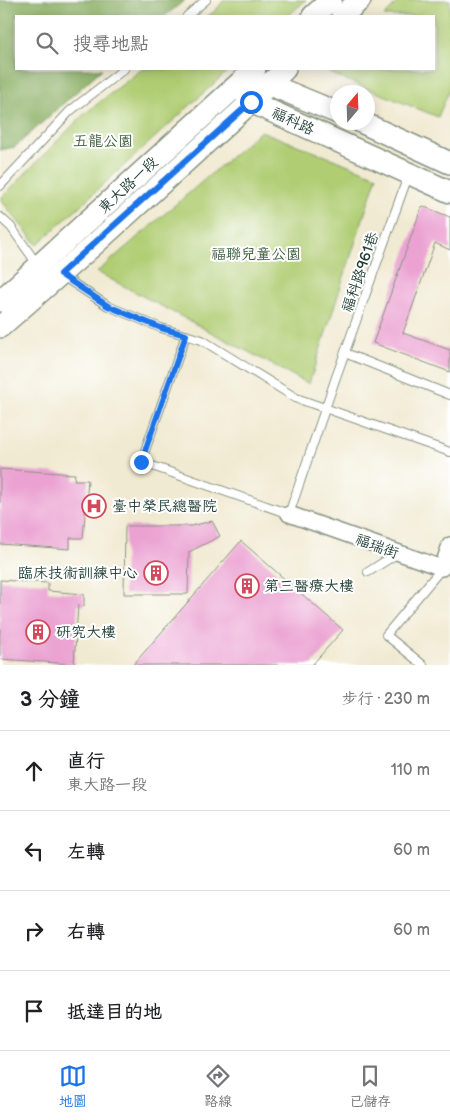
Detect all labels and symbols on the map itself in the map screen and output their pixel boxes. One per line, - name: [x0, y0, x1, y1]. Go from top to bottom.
- north arrow: [330, 85, 375, 130]
- route start: [240, 91, 263, 114]
- street label: 福科路: [268, 103, 317, 140]
- park label: 五龍公園: [73, 132, 133, 151]
- street label: 東大路一段: [94, 153, 162, 218]
- street label: 福科路961巷: [338, 230, 383, 315]
- park label: 福聯兒童公園: [211, 245, 301, 264]
- route end: [130, 451, 153, 474]
- hospital icon: 臺中榮民總醫院: [81, 493, 107, 519]
- place label: 臺中榮民總醫院: [112, 497, 217, 516]
- street label: 福瑞街: [352, 530, 401, 563]
- building icon: 臨床技術訓練中心: [143, 560, 169, 586]
- place label: 臨床技術訓練中心: [18, 564, 138, 583]
- building icon: 第三醫療大樓: [234, 573, 260, 599]
- place label: 第三醫療大樓: [264, 577, 354, 596]
- building icon: 研究大樓: [25, 619, 51, 645]
- place label: 研究大樓: [56, 623, 116, 642]

